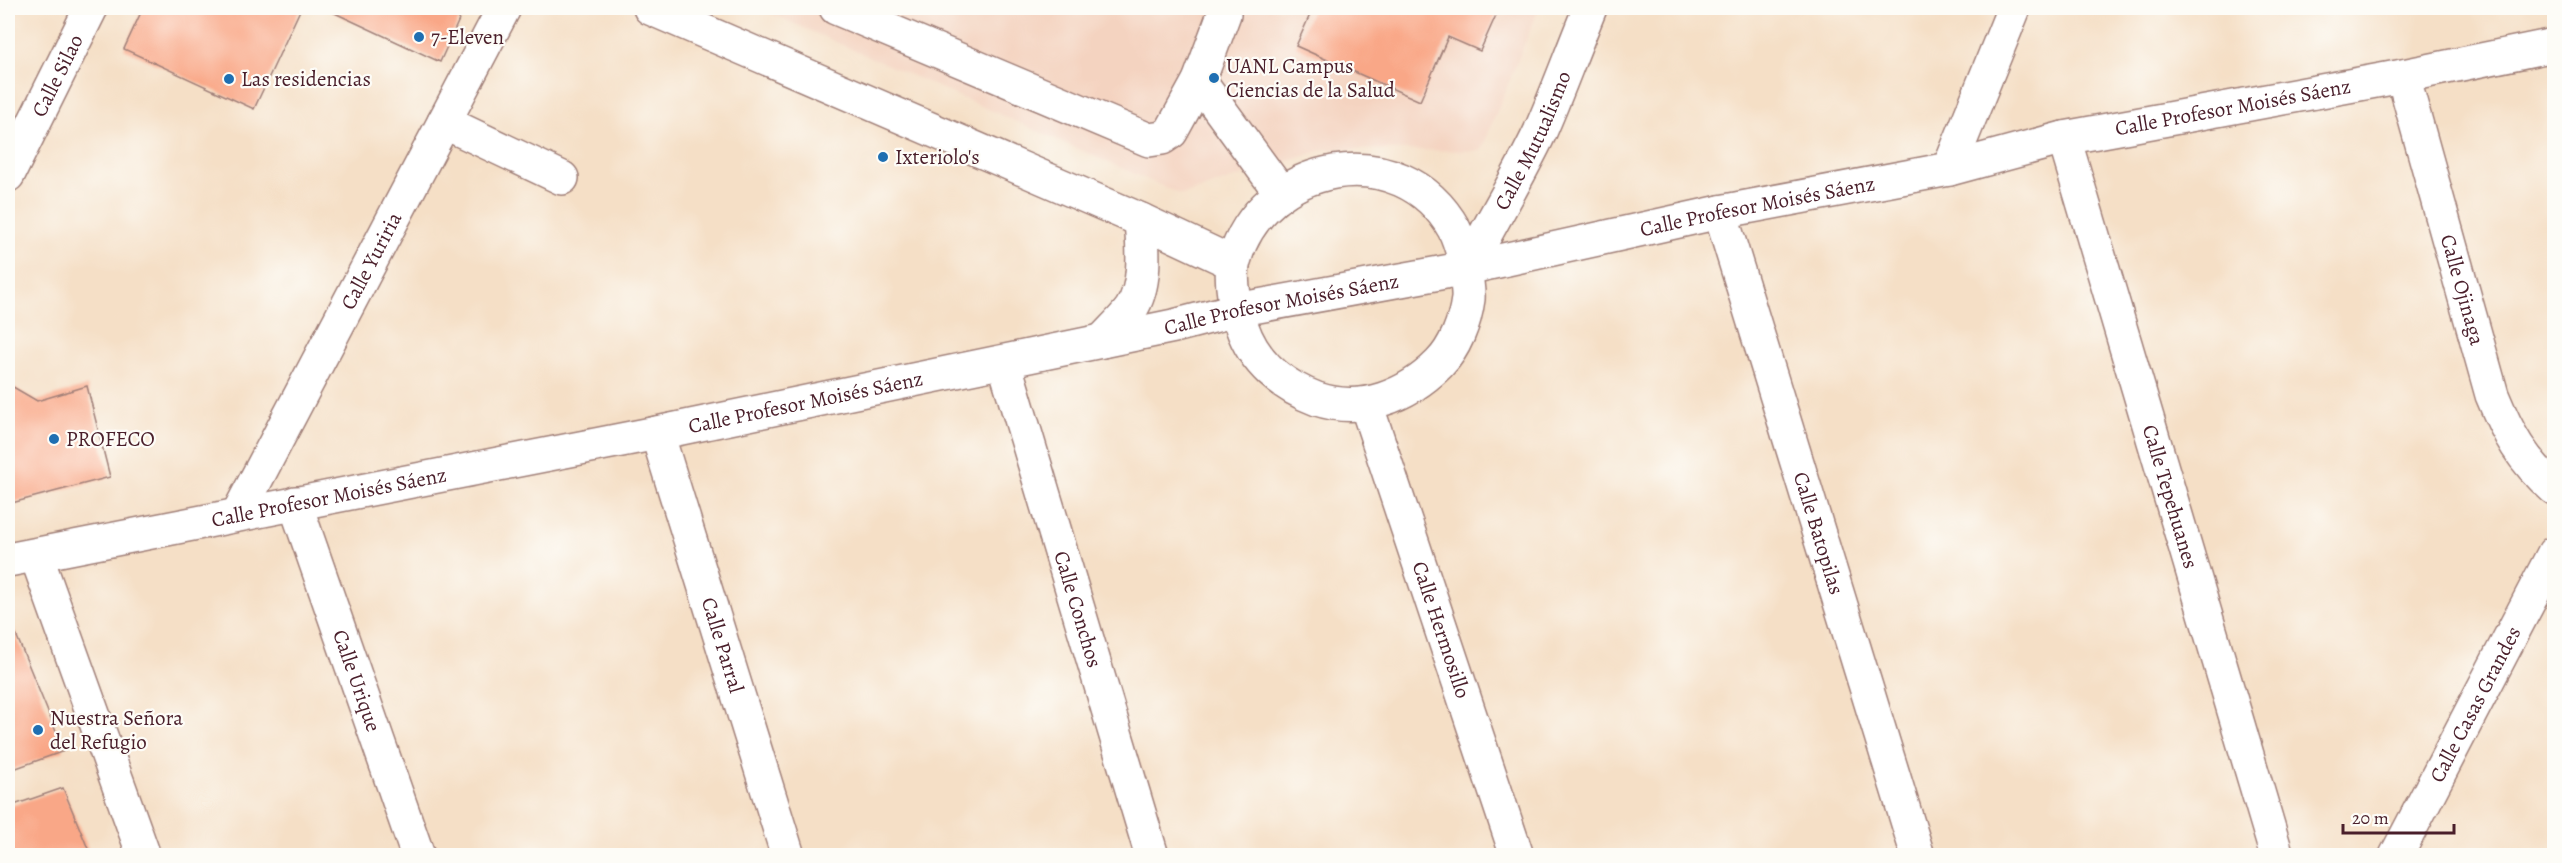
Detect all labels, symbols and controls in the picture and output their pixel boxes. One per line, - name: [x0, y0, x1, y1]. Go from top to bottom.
- place label: 7-Eleven: [431, 23, 504, 51]
- street label: Calle Silao: [25, 29, 90, 122]
- marker: 7-Eleven: [412, 30, 426, 44]
- place label: UANL Campus Ciencias de la Salud: [1226, 52, 1396, 104]
- place label: Las residencias: [241, 65, 371, 93]
- street label: Calle Mutualismo: [1488, 67, 1578, 215]
- marker: UANL Campus Ciencias de la Salud: [1207, 71, 1221, 85]
- marker: Las residencias: [222, 72, 236, 86]
- street label: Calle Profesor Moisés Sáenz: [2113, 72, 2353, 142]
- place label: Ixteriolo's: [895, 143, 980, 171]
- marker: Ixteriolo's: [876, 150, 890, 164]
- street label: Calle Profesor Moisés Sáenz: [1637, 169, 1877, 243]
- street label: Calle Yuriria: [334, 207, 408, 315]
- street label: Calle Ojinaga: [2434, 231, 2492, 349]
- street label: Calle Profesor Moisés Sáenz: [1162, 267, 1401, 342]
- street label: Calle Profesor Moisés Sáenz: [686, 364, 925, 440]
- street label: Calle Tepehuanes: [2136, 421, 2205, 572]
- place label: PROFECO: [66, 425, 155, 453]
- marker: PROFECO: [47, 432, 61, 446]
- street label: Calle Profesor Moisés Sáenz: [209, 461, 449, 534]
- street label: Calle Batopilas: [1787, 468, 1851, 598]
- street label: Calle Conchos: [1047, 547, 1109, 671]
- street label: Calle Hermosillo: [1406, 558, 1477, 702]
- street label: Calle Parral: [695, 594, 751, 696]
- street label: Calle Casas Grandes: [2423, 621, 2527, 787]
- street label: Calle Urique: [326, 626, 388, 735]
- place label: Nuestra Señora del Refugio: [50, 704, 183, 756]
- marker: Nuestra Señora del Refugio: [31, 723, 45, 737]
- scale bar: [2343, 797, 2454, 835]
- text: 20 m: [2352, 806, 2389, 830]

